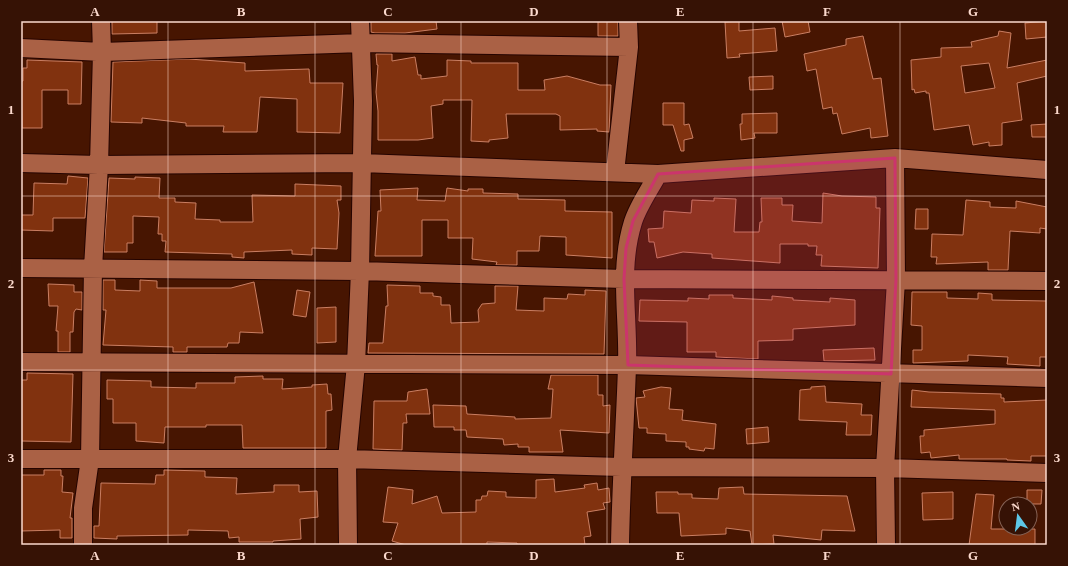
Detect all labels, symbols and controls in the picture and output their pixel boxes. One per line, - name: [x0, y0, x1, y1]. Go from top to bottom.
- text: A: [90, 4, 100, 19]
- text: B: [237, 4, 246, 19]
- text: C: [383, 4, 393, 19]
- text: D: [529, 4, 539, 19]
- text: E: [676, 4, 684, 19]
- text: F: [823, 4, 831, 19]
- text: G: [968, 4, 978, 19]
- text: 1: [8, 102, 14, 117]
- text: 1: [1054, 102, 1060, 117]
- text: 2: [8, 276, 14, 291]
- text: 2: [1054, 276, 1060, 291]
- text: 3: [8, 450, 15, 465]
- text: 3: [1054, 450, 1061, 465]
- north arrow: [998, 496, 1038, 536]
- text: N: [1010, 500, 1021, 513]
- text: A: [90, 548, 100, 563]
- text: B: [237, 548, 246, 563]
- text: C: [383, 548, 393, 563]
- text: D: [529, 548, 539, 563]
- text: E: [676, 548, 684, 563]
- text: F: [823, 548, 831, 563]
- text: G: [968, 548, 978, 563]

